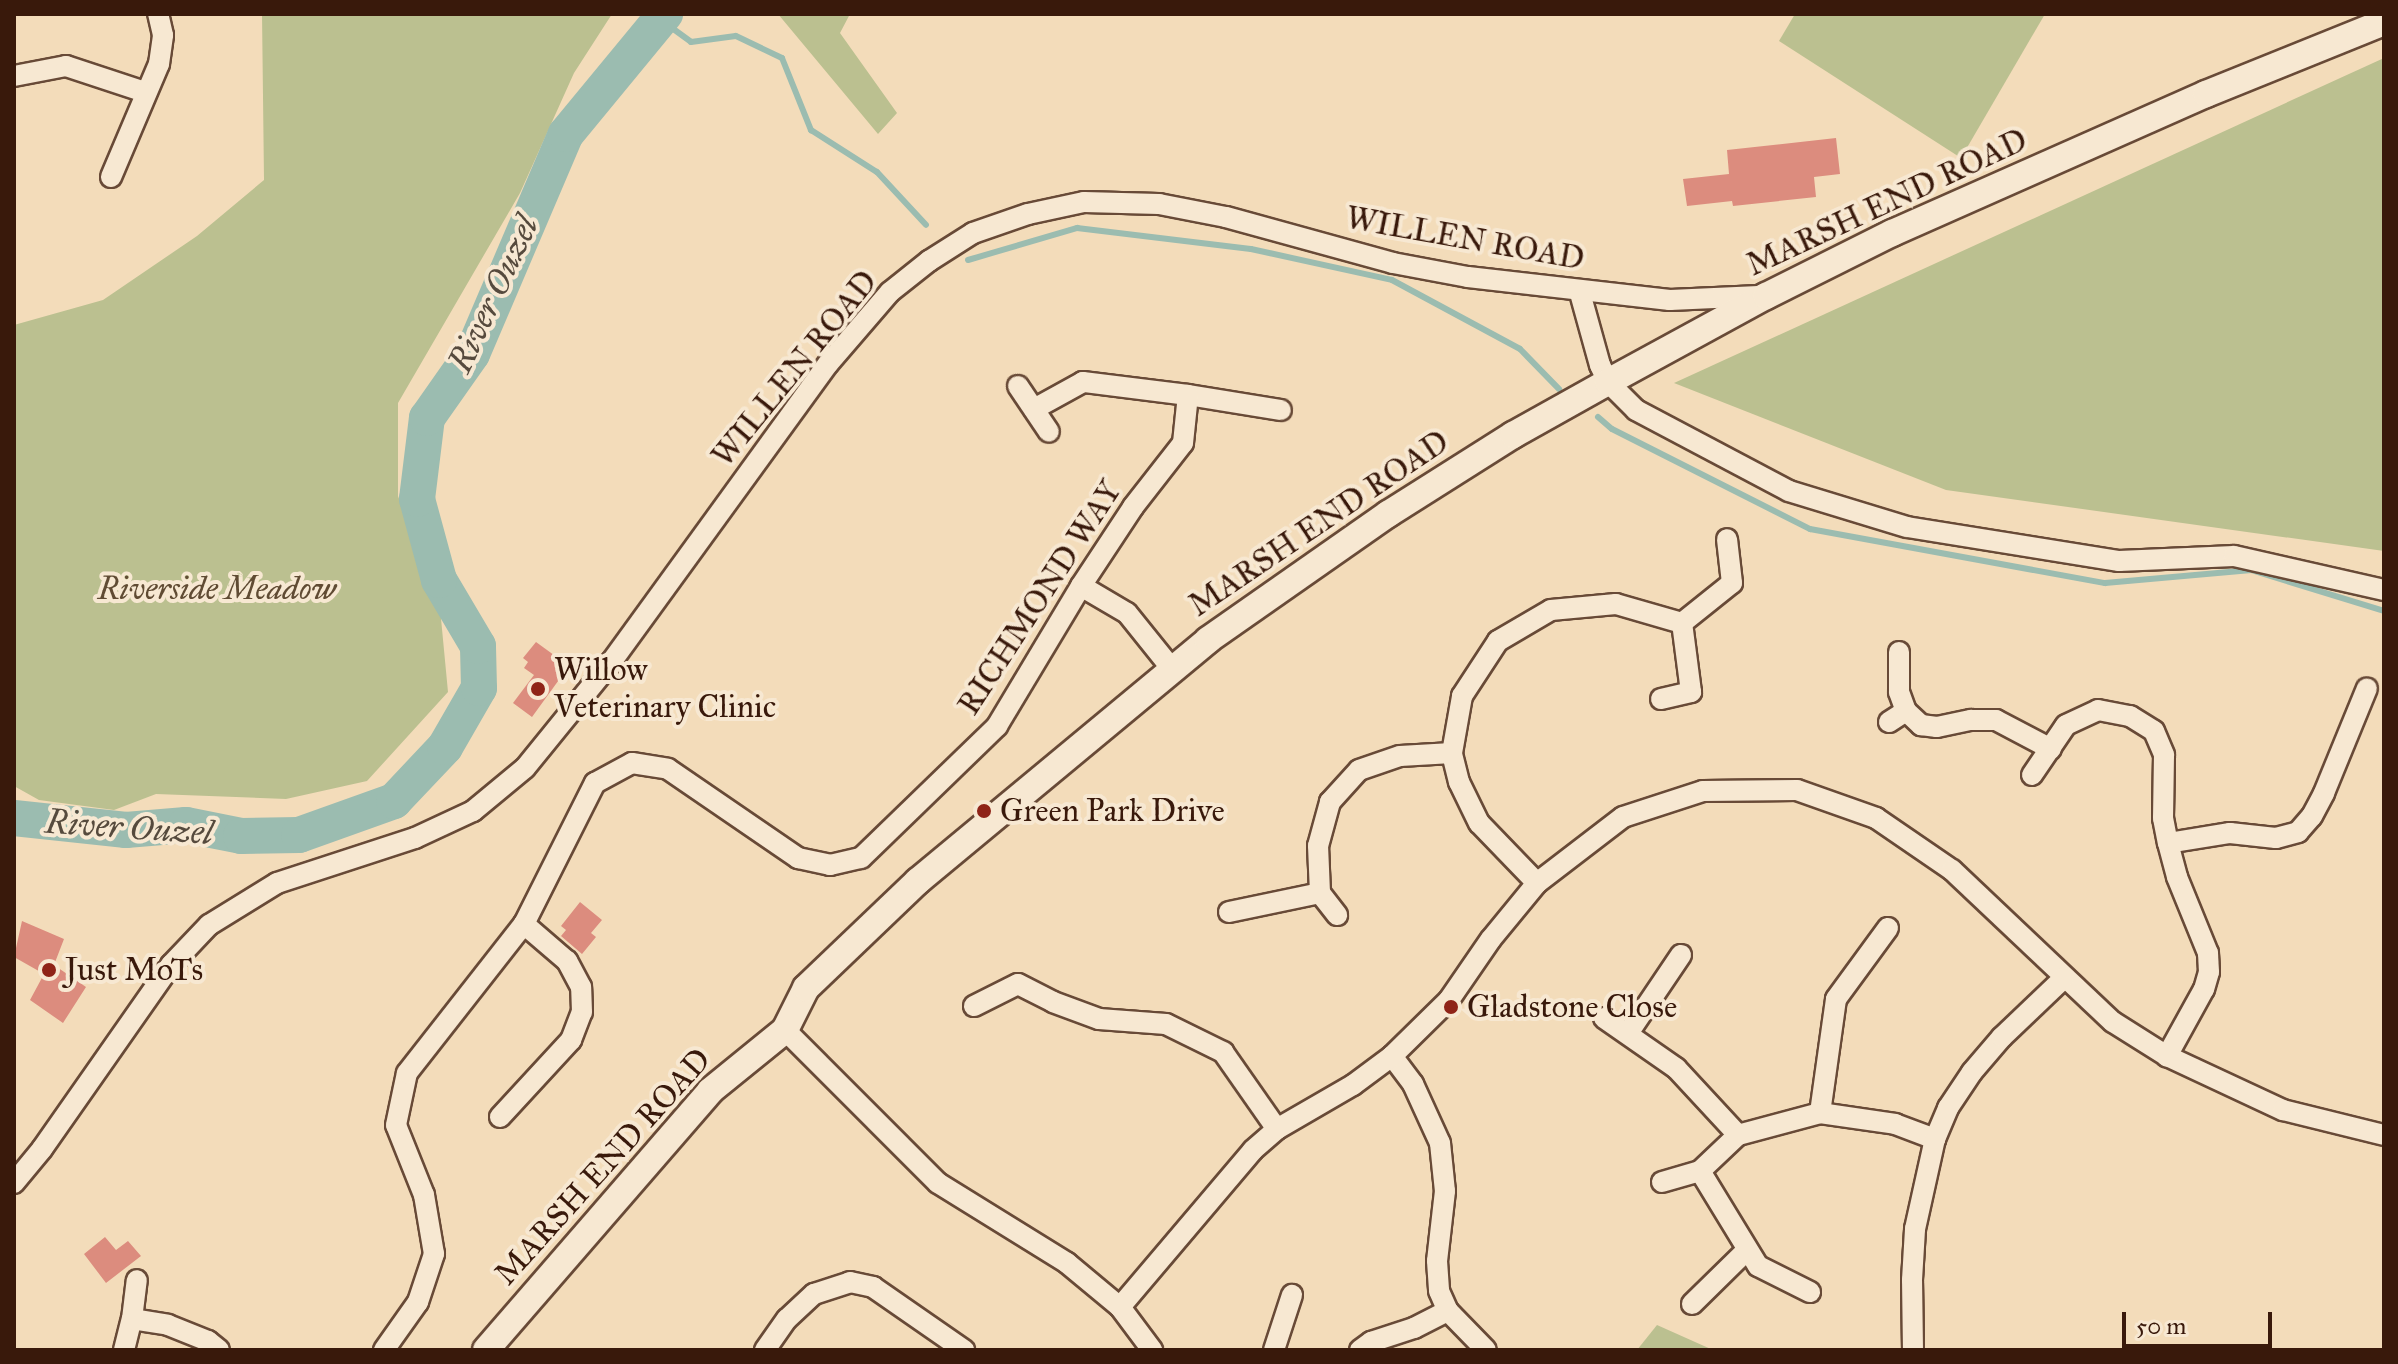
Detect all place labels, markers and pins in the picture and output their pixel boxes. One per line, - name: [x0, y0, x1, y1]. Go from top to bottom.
- place label: Willow Veterinary Clinic: [554, 652, 776, 727]
- marker: Willow Veterinary Clinic: [529, 680, 547, 698]
- place label: Green Park Drive: [1000, 792, 1225, 830]
- marker: Green Park Drive: [975, 802, 993, 820]
- place label: Just MoTs: [65, 951, 203, 989]
- marker: Just MoTs: [40, 961, 58, 979]
- place label: Gladstone Close: [1467, 988, 1677, 1026]
- marker: Gladstone Close: [1442, 998, 1460, 1016]

